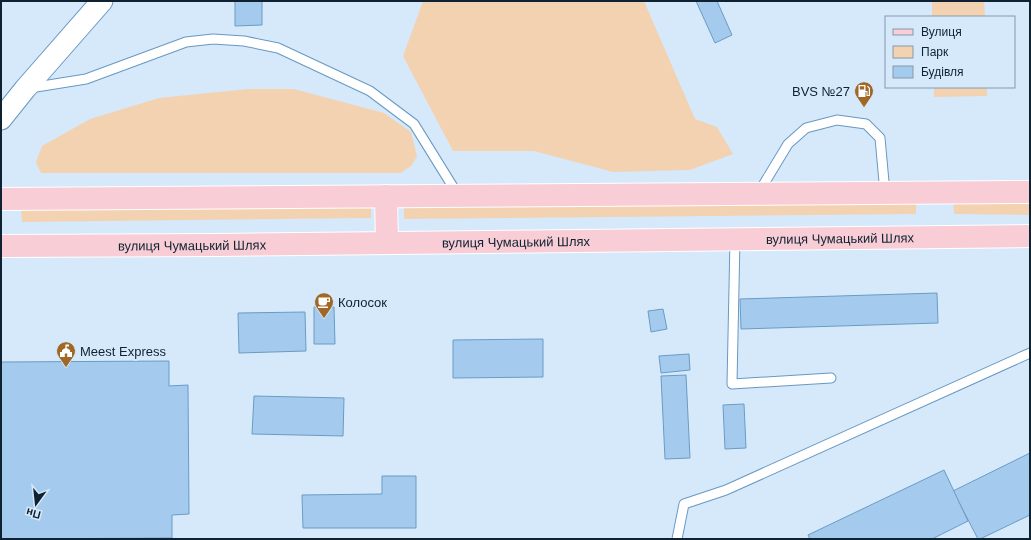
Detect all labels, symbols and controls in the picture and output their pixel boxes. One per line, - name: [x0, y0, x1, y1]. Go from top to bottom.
- legend: [885, 16, 1015, 88]
- text: Вулиця: [921, 25, 962, 39]
- text: Парк: [921, 45, 949, 59]
- text: Будівля: [921, 65, 963, 79]
- fuel station icon: BVS №27: [853, 80, 875, 108]
- place label: BVS №27: [792, 84, 850, 99]
- street label: вулиця Чумацький Шлях: [766, 230, 915, 246]
- street label: вулиця Чумацький Шлях: [442, 233, 591, 250]
- street label: вулиця Чумацький Шлях: [118, 237, 267, 253]
- cafe icon: Колосок: [313, 291, 335, 319]
- place label: Колосок: [338, 295, 387, 310]
- public building icon: Meest Express: [55, 340, 77, 368]
- place label: Meest Express: [80, 344, 166, 359]
- north arrow: [16, 484, 56, 524]
- text: Пн: [25, 506, 42, 521]

